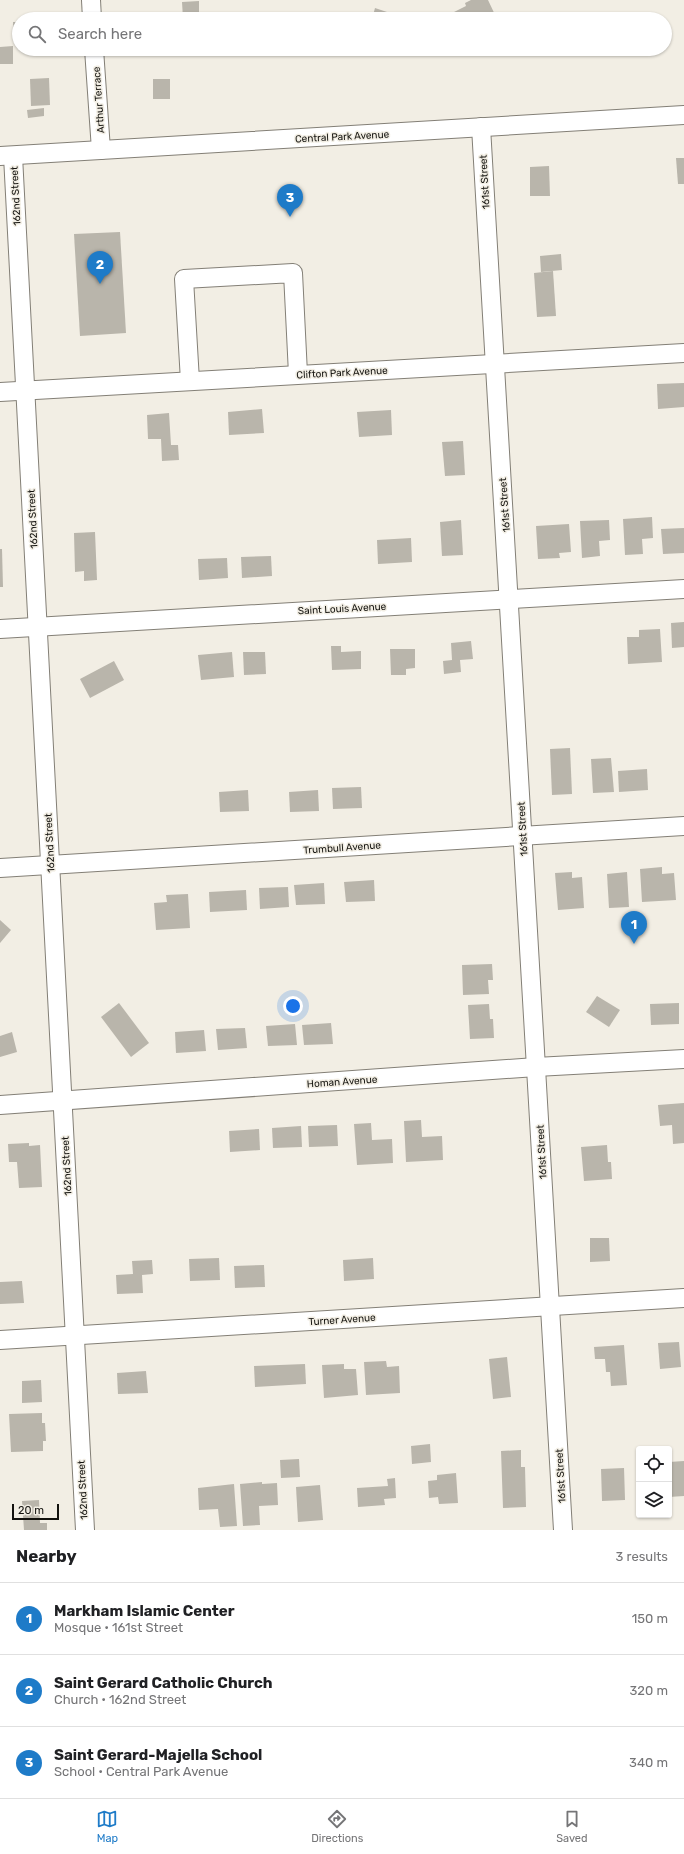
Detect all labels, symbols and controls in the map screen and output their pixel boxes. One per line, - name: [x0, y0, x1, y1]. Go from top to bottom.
- search box: [12, 12, 672, 56]
- icon: search: [26, 23, 48, 45]
- text: Search here: [58, 25, 142, 43]
- street label: Arthur Terrace: [91, 66, 107, 134]
- street label: Central Park Avenue: [295, 129, 390, 145]
- street label: 161st Street: [478, 154, 492, 210]
- street label: 162nd Street: [8, 166, 24, 226]
- pin: 3: [277, 184, 303, 217]
- pin: 2: [87, 251, 113, 284]
- street label: Clifton Park Avenue: [296, 365, 388, 381]
- street label: 161st Street: [497, 477, 513, 533]
- street label: 162nd Street: [25, 489, 41, 549]
- street label: Saint Louis Avenue: [298, 601, 387, 617]
- street label: 161st Street: [516, 801, 530, 857]
- street label: 162nd Street: [42, 813, 58, 873]
- street label: Trumbull Avenue: [303, 839, 382, 857]
- pin: 1: [621, 911, 647, 944]
- your location: [283, 996, 303, 1016]
- street label: Homan Avenue: [306, 1074, 378, 1090]
- street label: 161st Street: [535, 1124, 549, 1180]
- street label: 162nd Street: [59, 1136, 75, 1196]
- street label: Turner Avenue: [308, 1312, 376, 1328]
- map controls: [636, 1446, 672, 1518]
- button: locate: [636, 1446, 672, 1482]
- street label: 161st Street: [554, 1448, 568, 1504]
- street label: 162nd Street: [75, 1460, 91, 1520]
- button: layers: [636, 1482, 672, 1518]
- scale bar: [12, 1502, 59, 1521]
- text: 20 m: [18, 1504, 44, 1517]
- text: Nearby: [16, 1546, 77, 1566]
- text: 3 results: [616, 1549, 668, 1564]
- text: Markham Islamic Center: [54, 1602, 235, 1620]
- text: 1: [26, 1611, 32, 1626]
- text: 150 m: [632, 1611, 668, 1626]
- text: Mosque · 161st Street: [54, 1620, 183, 1635]
- text: Saint Gerard Catholic Church: [54, 1674, 273, 1692]
- text: 2: [25, 1683, 33, 1698]
- text: 320 m: [630, 1683, 668, 1698]
- text: Church · 162nd Street: [54, 1692, 186, 1707]
- text: Saint Gerard-Majella School: [54, 1746, 262, 1764]
- text: 3: [25, 1755, 33, 1770]
- text: 340 m: [629, 1755, 668, 1770]
- text: School · Central Park Avenue: [54, 1764, 228, 1779]
- tab: Map: [96, 1808, 118, 1845]
- tab: Directions: [311, 1808, 363, 1845]
- tab: Saved: [556, 1808, 588, 1845]

